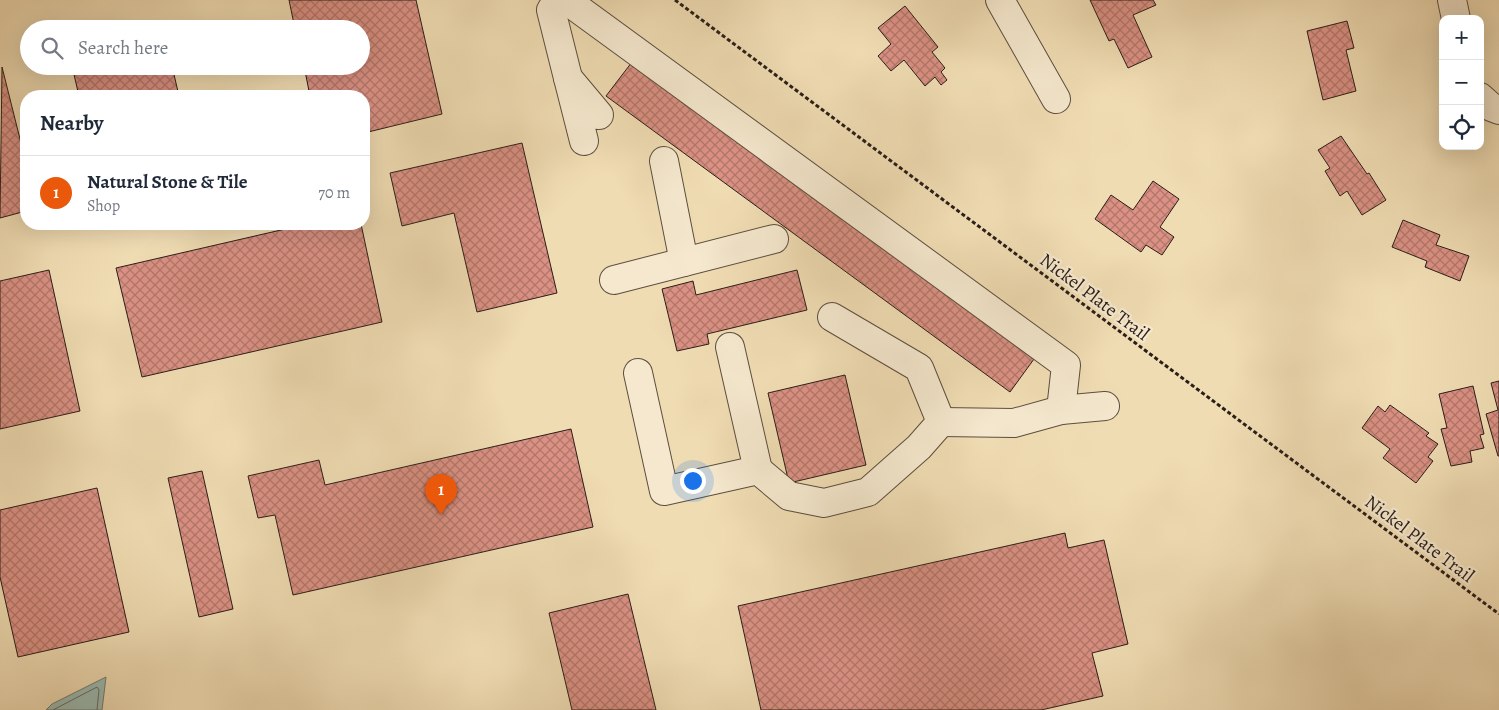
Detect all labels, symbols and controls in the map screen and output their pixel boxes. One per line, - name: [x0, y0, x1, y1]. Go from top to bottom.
- map controls: [1439, 15, 1484, 150]
- button: +: [1439, 15, 1484, 60]
- search box: [20, 20, 370, 75]
- icon: search: [38, 34, 66, 62]
- text: Search here: [78, 35, 168, 61]
- button: −: [1439, 60, 1484, 105]
- button: locate: [1439, 105, 1484, 150]
- text: Nearby: [40, 109, 103, 137]
- text: Natural Stone & Tile: [87, 169, 247, 195]
- text: 1: [53, 182, 59, 204]
- text: 70 m: [318, 182, 350, 204]
- text: Shop: [87, 195, 120, 217]
- street label: Nickel Plate Trail: [1034, 247, 1155, 347]
- your location: [680, 468, 706, 494]
- pin: 1: [425, 474, 457, 515]
- street label: Nickel Plate Trail: [1359, 489, 1480, 589]

